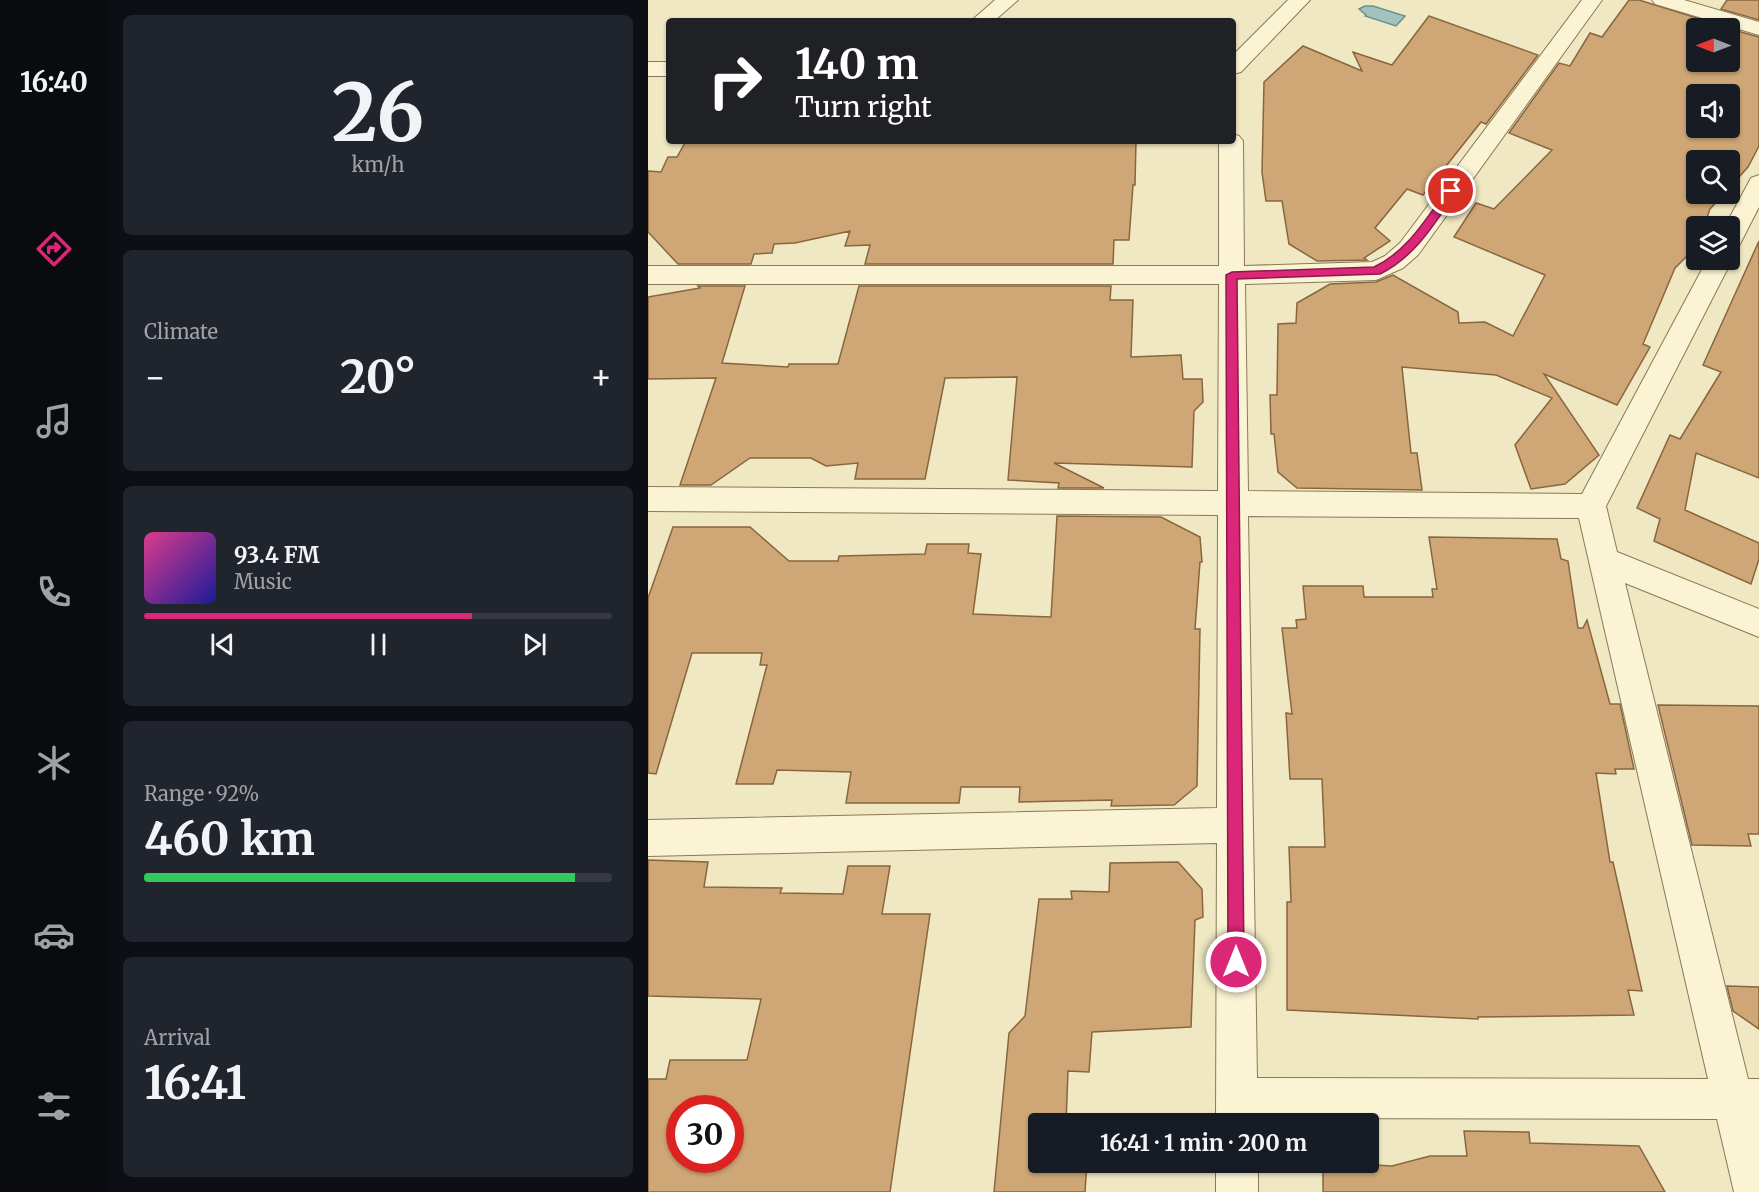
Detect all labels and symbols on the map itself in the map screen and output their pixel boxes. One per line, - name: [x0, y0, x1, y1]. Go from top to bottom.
- north arrow: [1686, 18, 1740, 72]
- pin: [1425, 165, 1476, 216]
- position arrow: [1204, 930, 1268, 994]
- speed limit sign: 30: [666, 1095, 744, 1173]

